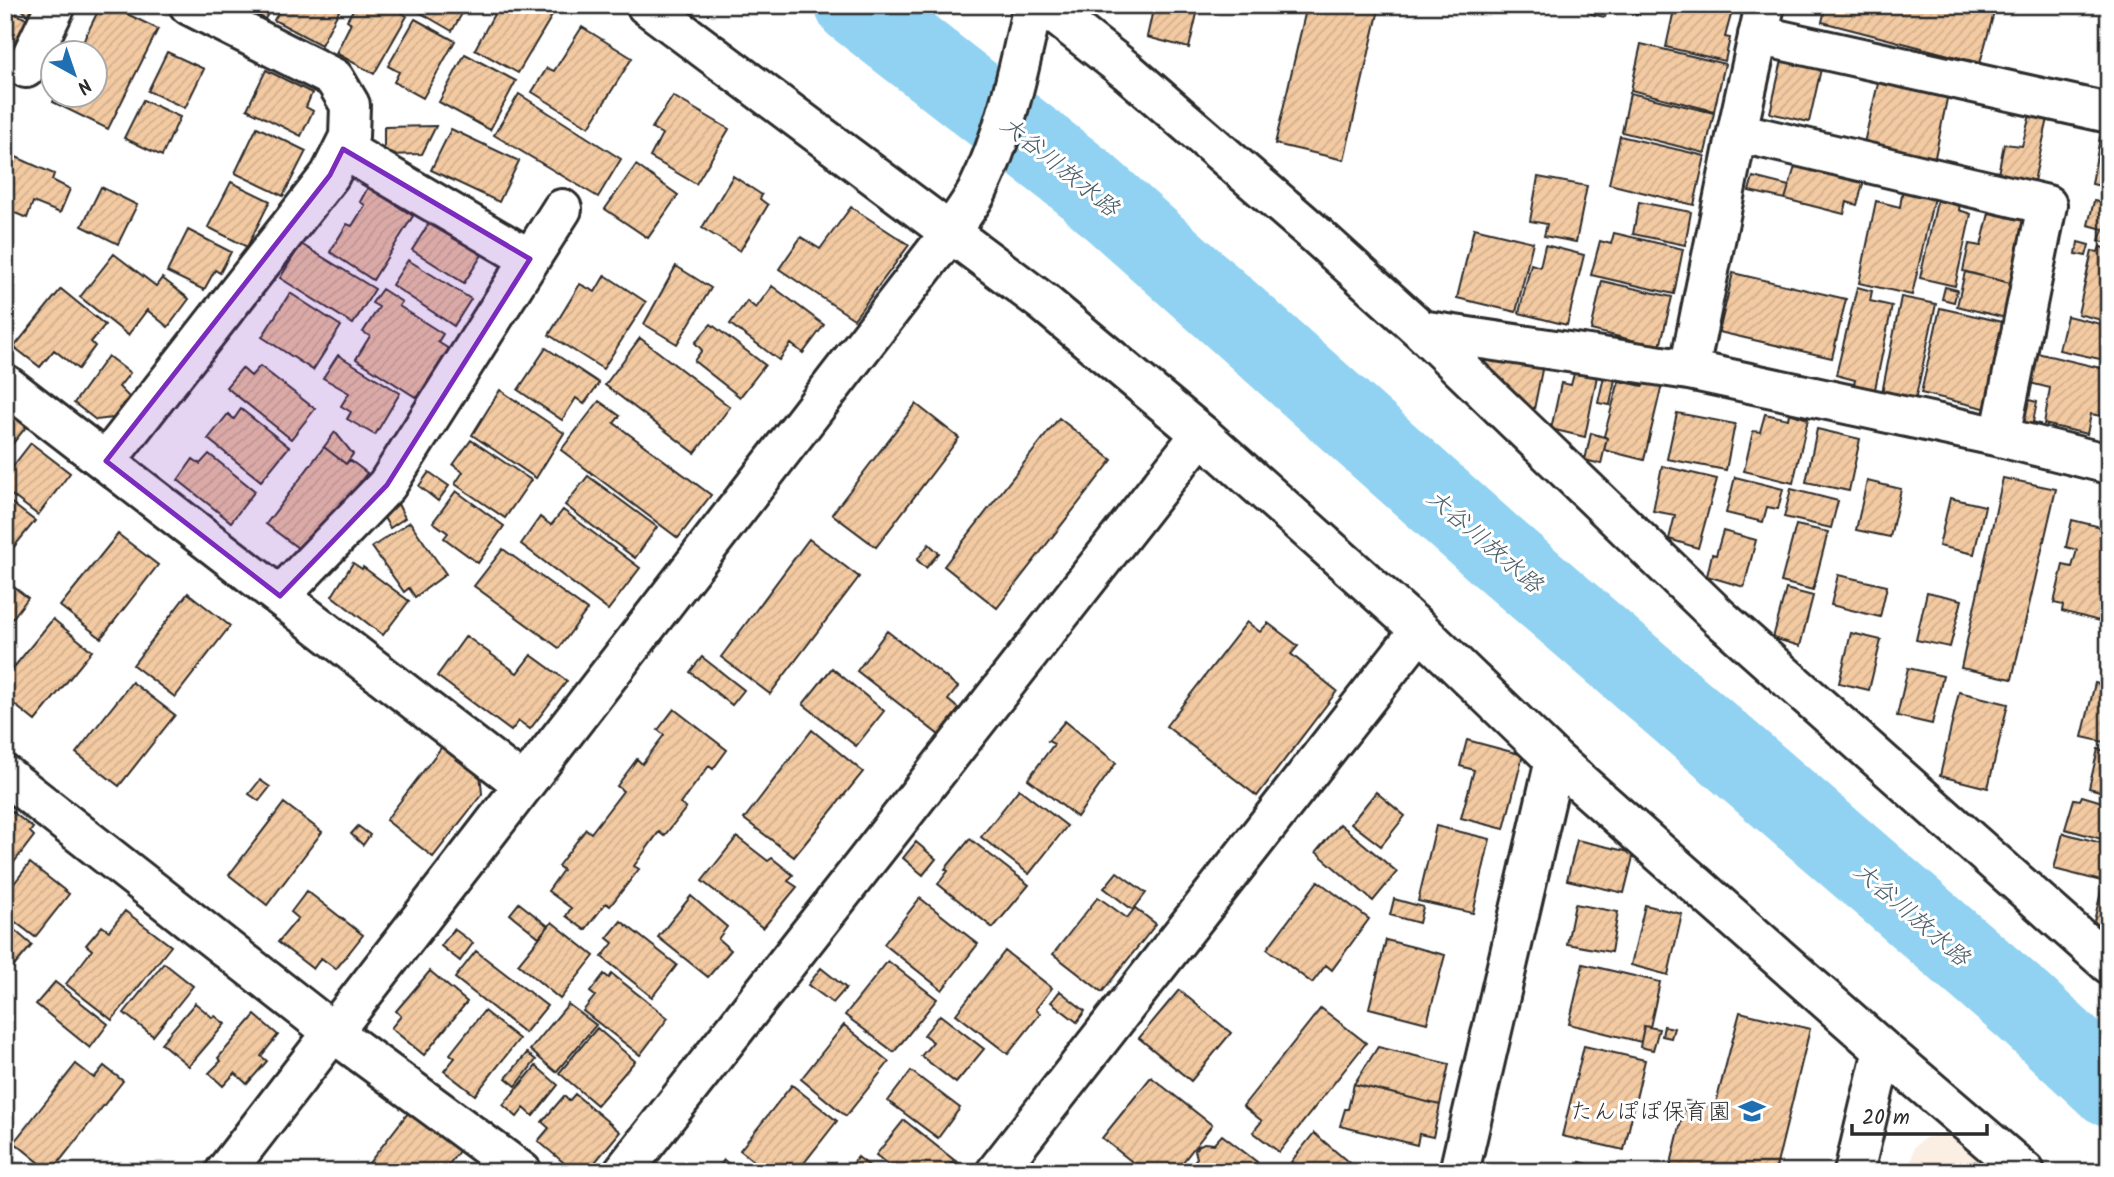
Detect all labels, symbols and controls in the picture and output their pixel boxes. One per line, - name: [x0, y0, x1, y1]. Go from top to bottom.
- north arrow: [38, 38, 108, 108]
- text: N: [69, 70, 98, 101]
- water label: 大谷川放水路: [991, 107, 1129, 229]
- water label: 大谷川放水路: [1417, 480, 1553, 605]
- water label: 大谷川放水路: [1844, 853, 1980, 978]
- scale bar: [1852, 1093, 1986, 1137]
- place label: たんぽぽ保育園: [1570, 1095, 1731, 1131]
- school or university icon: たんぽぽ保育園: [1737, 1096, 1767, 1126]
- text: 20 m: [1862, 1102, 1910, 1135]

